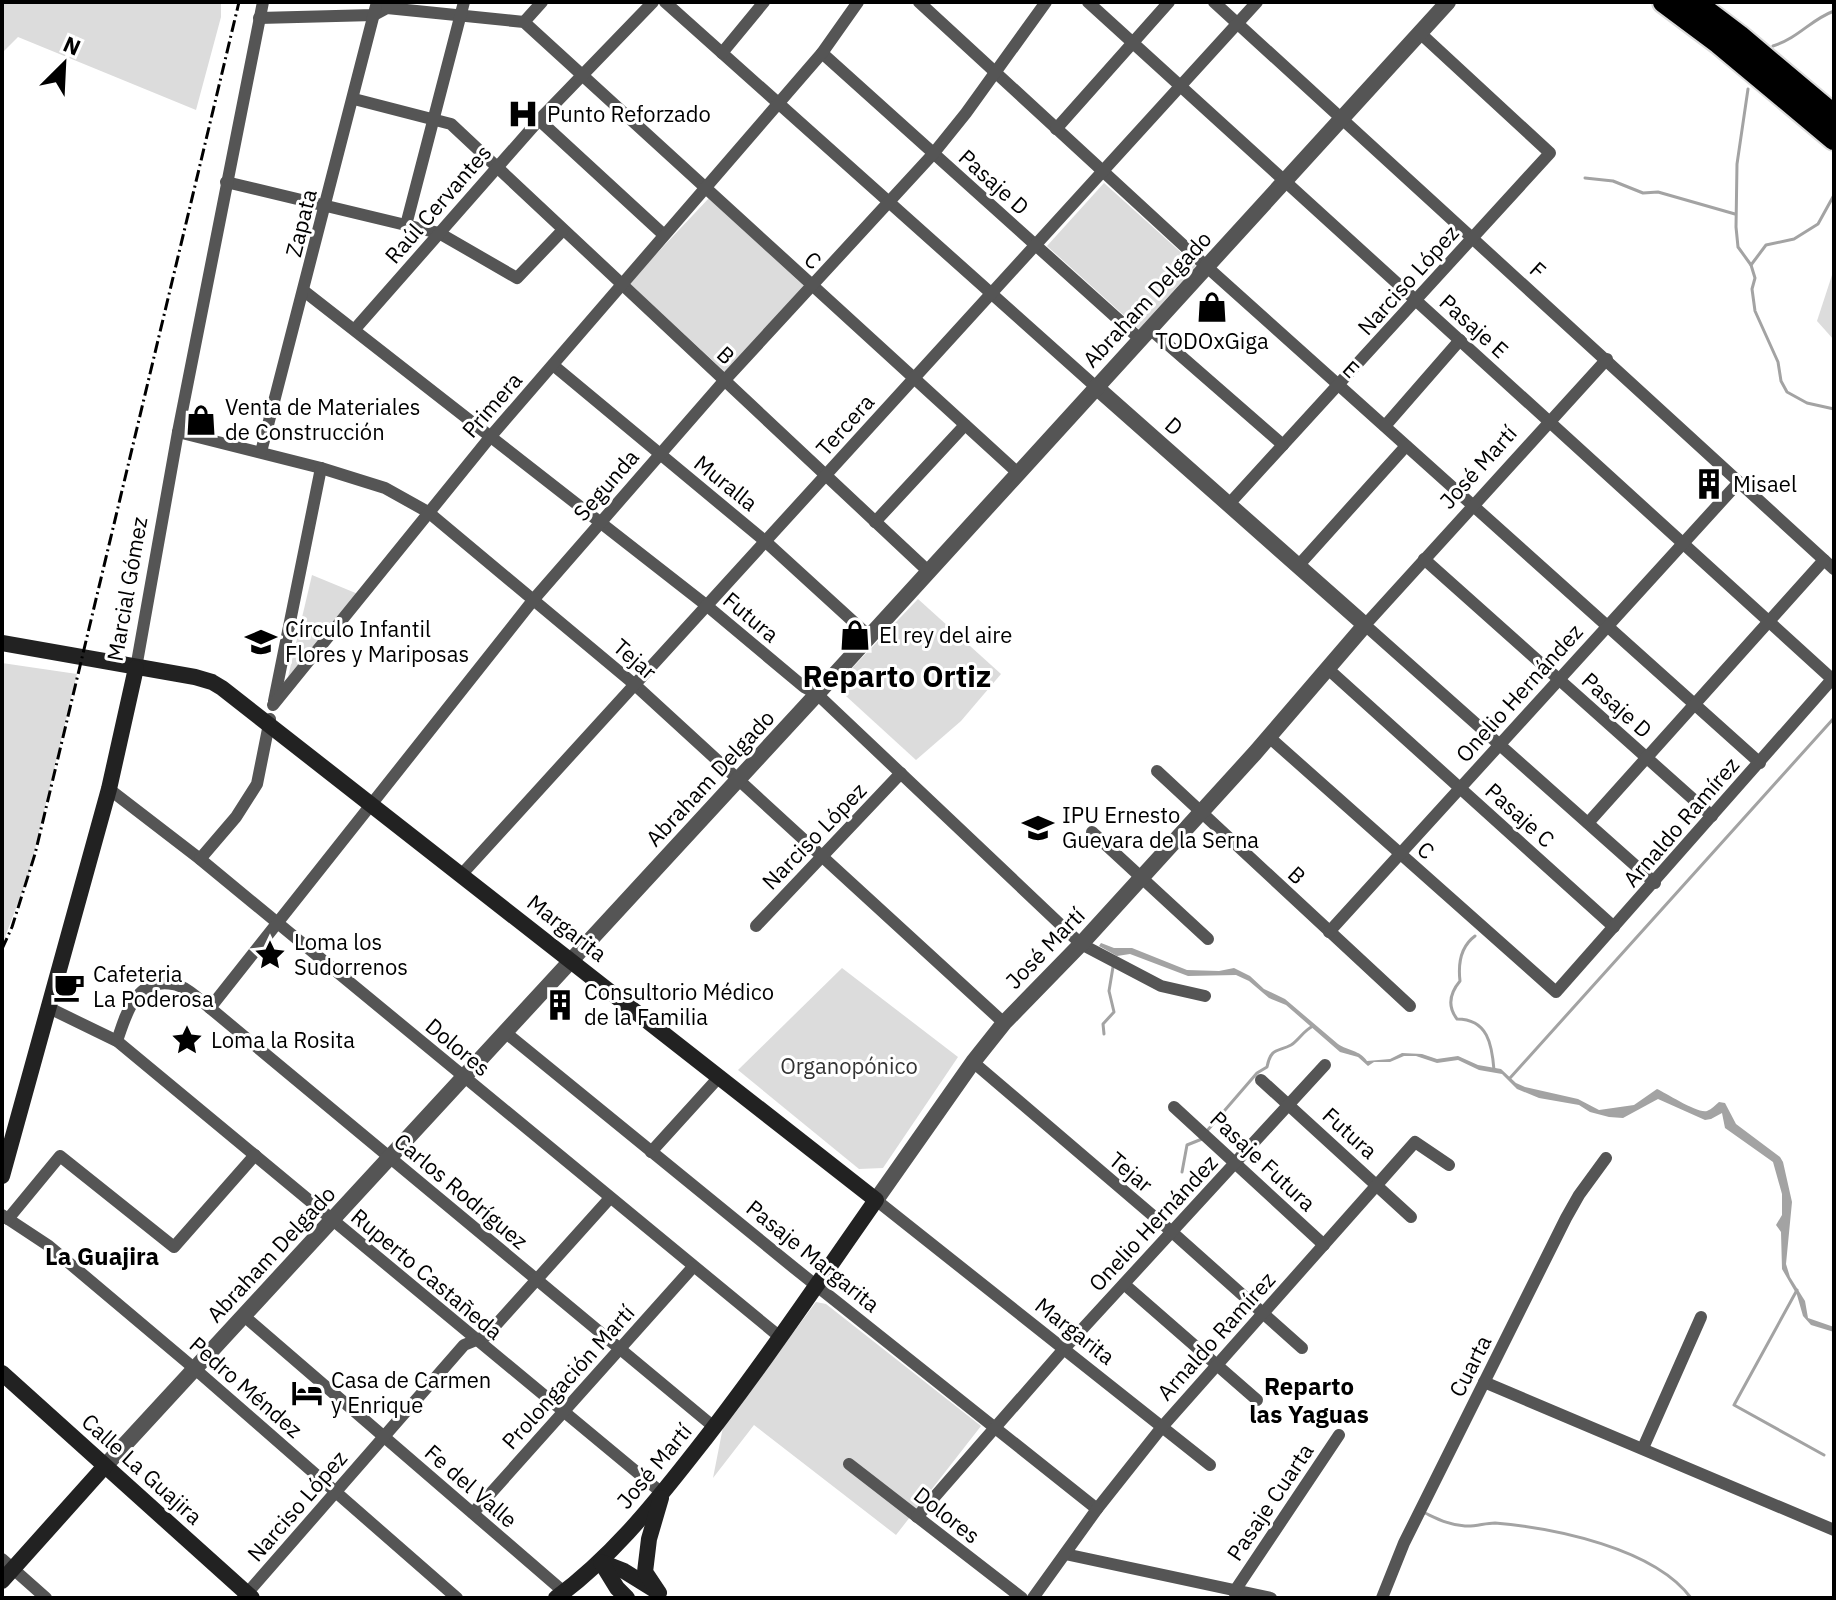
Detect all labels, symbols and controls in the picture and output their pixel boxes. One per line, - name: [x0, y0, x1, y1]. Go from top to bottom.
- north arrow: [24, 24, 104, 104]
- text: N: [59, 29, 86, 62]
- hospital icon: Punto Reforzado: [506, 97, 540, 131]
- place label: Punto Reforzado: [547, 99, 711, 128]
- street label: Raúl Cervantes: [378, 138, 497, 269]
- street label: Pasaje D: [953, 142, 1036, 221]
- street label: Zapata: [278, 186, 323, 260]
- street label: Narciso López: [1351, 219, 1465, 341]
- street label: Abraham Delgado: [1076, 224, 1217, 373]
- street label: C: [799, 244, 828, 275]
- street label: F: [1524, 255, 1553, 285]
- street label: Pasaje E: [1434, 287, 1515, 364]
- shop icon: TODOxGiga: [1195, 290, 1229, 324]
- place label: TODOxGiga: [1155, 326, 1269, 355]
- street label: B: [711, 339, 741, 370]
- street label: E: [1337, 354, 1366, 384]
- street label: Primera: [455, 366, 528, 444]
- street label: Tercera: [809, 387, 880, 462]
- place label: Venta de Materiales de Construcción: [225, 392, 420, 446]
- shop icon: Venta de Materiales de Construcción: [184, 403, 218, 437]
- street label: D: [1159, 410, 1189, 441]
- street label: José Martí: [1433, 419, 1523, 514]
- street label: Segunda: [567, 443, 645, 527]
- street label: Muralla: [689, 448, 764, 517]
- building icon: Misael: [1692, 467, 1726, 501]
- place label: Misael: [1733, 469, 1797, 498]
- street label: Marcial Gómez: [100, 514, 153, 663]
- street label: Futura: [717, 585, 785, 649]
- place label: Círculo Infantil Flores y Mariposas: [285, 614, 469, 668]
- street label: Onelio Hernández: [1449, 617, 1588, 768]
- shop icon: El rey del aire: [838, 618, 872, 652]
- place label: El rey del aire: [879, 620, 1012, 649]
- school or university icon: Círculo Infantil Flores y Mariposas: [244, 625, 278, 659]
- street label: Tejar: [607, 632, 663, 685]
- district label: Reparto Ortiz: [803, 656, 991, 695]
- street label: Pasaje D: [1576, 665, 1659, 744]
- street label: Abraham Delgado: [639, 703, 780, 852]
- street label: Arnaldo Ramírez: [1616, 751, 1745, 893]
- street label: Narciso López: [755, 776, 872, 895]
- street label: Pasaje C: [1480, 776, 1561, 853]
- place label: IPU Ernesto Guevara de la Serna: [1062, 800, 1259, 854]
- school or university icon: IPU Ernesto Guevara de la Serna: [1021, 811, 1055, 845]
- street label: C: [1412, 834, 1441, 865]
- street label: B: [1282, 859, 1312, 890]
- street label: Margarita: [522, 887, 613, 968]
- street label: José Martí: [999, 900, 1091, 995]
- place label: Loma los Sudorrenos: [294, 927, 408, 981]
- place icon: Loma los Sudorrenos: [253, 938, 287, 972]
- place label: Cafeteria La Poderosa: [93, 959, 214, 1013]
- cafe icon: Cafeteria La Poderosa: [52, 970, 86, 1004]
- place label: Consultorio Médico de la Familia: [584, 977, 774, 1031]
- building icon: Consultorio Médico de la Familia: [543, 988, 577, 1022]
- street label: Dolores: [420, 1011, 497, 1082]
- place icon: Loma la Rosita: [170, 1023, 204, 1057]
- place label: Loma la Rosita: [211, 1025, 355, 1054]
- park label: Organopónico: [780, 1051, 918, 1080]
- street label: Futura: [1317, 1100, 1384, 1165]
- street label: Pasaje Futura: [1204, 1104, 1323, 1217]
- street label: Carlos Rodríguez: [388, 1126, 534, 1255]
- street label: Tejar: [1103, 1145, 1159, 1198]
- street label: Onelio Hernández: [1082, 1148, 1223, 1297]
- street label: Abraham Delgado: [200, 1179, 341, 1328]
- street label: Pasaje Margarita: [741, 1193, 886, 1319]
- street label: Ruperto Castañeda: [346, 1202, 509, 1346]
- district label: La Guajira: [45, 1240, 159, 1272]
- street label: Arnaldo Ramírez: [1150, 1265, 1281, 1406]
- street label: Margarita: [1030, 1290, 1121, 1371]
- street label: Prolongación Martí: [495, 1298, 641, 1455]
- street label: Pedro Méndez: [184, 1330, 309, 1444]
- street label: Cuarta: [1442, 1330, 1497, 1402]
- place label: Casa de Carmen y Enrique: [331, 1365, 491, 1419]
- district label: Reparto las Yaguas: [1249, 1370, 1369, 1430]
- hotel icon: Casa de Carmen y Enrique: [290, 1376, 324, 1410]
- street label: Calle La Guajira: [76, 1407, 209, 1531]
- street label: José Martí: [610, 1417, 698, 1514]
- street label: Fe del Valle: [419, 1437, 524, 1534]
- street label: Pasaje Cuarta: [1220, 1437, 1320, 1566]
- street label: Narciso López: [240, 1444, 353, 1567]
- street label: Dolores: [908, 1480, 986, 1549]

